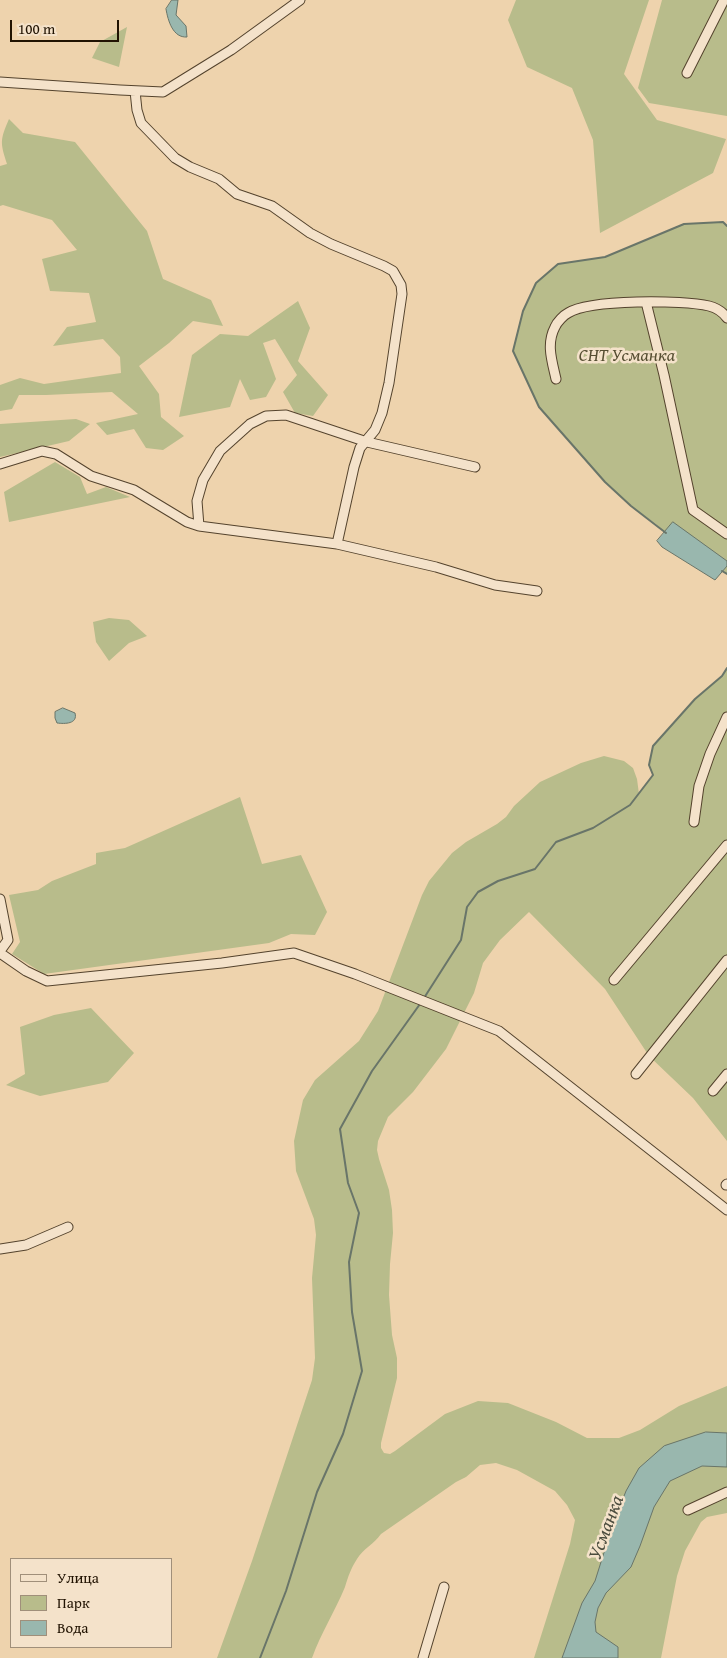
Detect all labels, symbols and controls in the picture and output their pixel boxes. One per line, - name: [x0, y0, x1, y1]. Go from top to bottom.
- scale bar: [12, 10, 121, 42]
- text: 100 m: [18, 18, 55, 39]
- park label: СНТ Усманка: [579, 345, 675, 367]
- water label: Усманка: [584, 1493, 630, 1563]
- legend: [10, 1558, 172, 1648]
- text: Улица: [57, 1567, 99, 1588]
- text: Парк: [57, 1592, 90, 1613]
- text: Вода: [57, 1617, 88, 1638]

